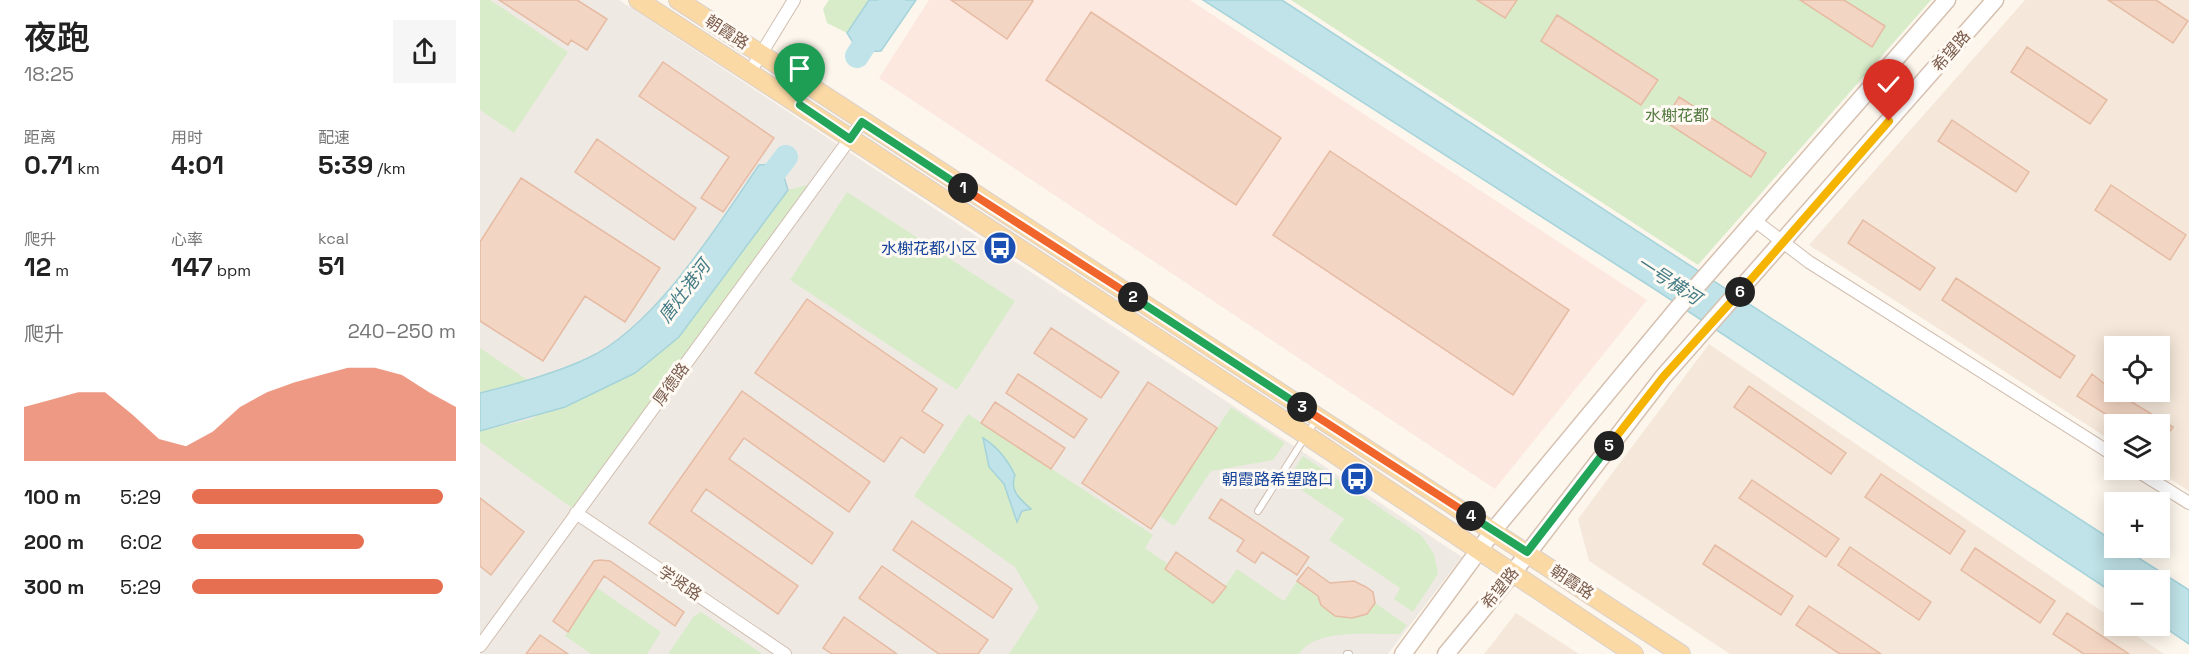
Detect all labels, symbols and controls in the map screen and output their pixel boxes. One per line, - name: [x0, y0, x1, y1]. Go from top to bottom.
- street label: 朝霞路: [701, 10, 753, 54]
- text: 夜跑: [24, 17, 90, 59]
- button: share: [393, 20, 456, 83]
- street label: 希望路: [1927, 26, 1975, 76]
- pin: [774, 43, 825, 105]
- icon: arrive: [783, 52, 816, 85]
- pin: [1863, 59, 1914, 121]
- text: 18:25: [24, 61, 74, 87]
- icon: check: [1872, 68, 1905, 101]
- park label: 水榭花都: [1645, 105, 1709, 126]
- text: 距离: [24, 127, 56, 148]
- text: 用时: [171, 127, 203, 148]
- text: 配速: [318, 127, 350, 148]
- text: 0.71: [24, 148, 73, 182]
- text: 4:01: [171, 148, 224, 182]
- text: 5:39: [318, 148, 373, 182]
- text: km: [73, 158, 100, 179]
- text: /km: [373, 158, 406, 179]
- pin: 1: [948, 173, 978, 203]
- text: 1: [959, 177, 967, 198]
- text: kcal: [318, 228, 349, 249]
- text: 爬升: [24, 229, 56, 250]
- text: 心率: [171, 229, 203, 250]
- bus stop icon: 水榭花都小区: [982, 230, 1018, 266]
- place label: 水榭花都小区: [881, 238, 977, 259]
- text: 51: [318, 249, 345, 283]
- text: 12: [24, 250, 51, 284]
- text: 147: [171, 250, 213, 284]
- water label: 一号横河: [1633, 251, 1708, 311]
- water label: 唐灶港河: [653, 253, 717, 327]
- text: m: [51, 260, 69, 281]
- text: bpm: [213, 260, 251, 281]
- pin: 6: [1725, 277, 1755, 307]
- text: 6: [1735, 281, 1745, 302]
- pin: 2: [1118, 282, 1148, 312]
- text: 2: [1128, 286, 1138, 307]
- text: 240–250 m: [348, 318, 456, 344]
- text: 爬升: [24, 321, 64, 347]
- map controls: [2104, 336, 2170, 636]
- button: locate: [2104, 336, 2170, 402]
- street label: 厚德路: [648, 358, 694, 410]
- pin: 3: [1287, 392, 1317, 422]
- text: 3: [1297, 396, 1307, 417]
- button: layers: [2104, 414, 2170, 480]
- pin: 5: [1594, 431, 1624, 461]
- text: 5: [1604, 435, 1614, 456]
- bus stop icon: 朝霞路希望路口: [1339, 461, 1375, 497]
- place label: 朝霞路希望路口: [1222, 469, 1334, 490]
- text: 100 m: [24, 484, 81, 510]
- text: 5:29: [120, 484, 161, 510]
- button: +: [2104, 492, 2170, 558]
- pin: 4: [1456, 501, 1486, 531]
- text: 4: [1466, 505, 1476, 526]
- text: 200 m: [24, 529, 84, 555]
- text: 6:02: [120, 529, 162, 555]
- street label: 朝霞路: [1546, 560, 1598, 604]
- street label: 学贤路: [654, 561, 706, 605]
- street label: 希望路: [1477, 563, 1523, 613]
- button: −: [2104, 570, 2170, 636]
- text: 300 m: [24, 574, 84, 600]
- text: 5:29: [120, 574, 161, 600]

